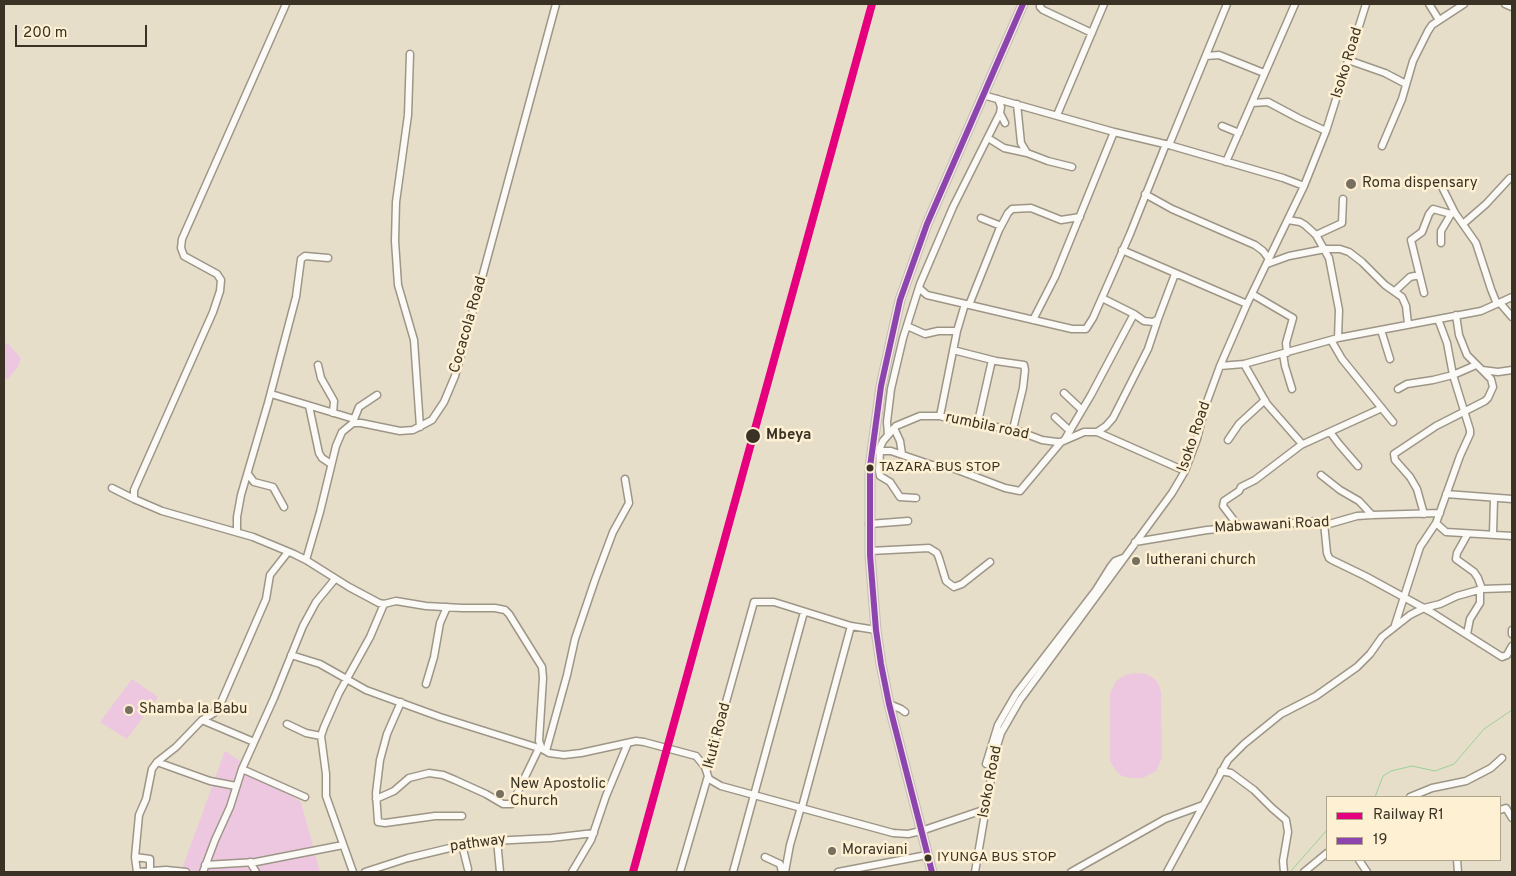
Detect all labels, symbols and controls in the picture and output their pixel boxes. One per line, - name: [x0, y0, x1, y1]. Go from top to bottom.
- scale bar: [18, 15, 150, 47]
- text: 200 m: [23, 24, 68, 43]
- street label: Isoko Road: [1329, 25, 1367, 101]
- place label: Roma dispensary: [1362, 175, 1478, 193]
- marker: Roma dispensary: [1344, 177, 1358, 191]
- street label: Cocacola Road: [447, 274, 491, 376]
- street label: Isoko Road: [1175, 399, 1215, 475]
- street label: rumbila road: [944, 409, 1030, 445]
- marker: Mbeya: [744, 427, 762, 445]
- place label: Mbeya: [766, 427, 811, 445]
- place label: TAZARA BUS STOP: [879, 460, 1000, 476]
- marker: TAZARA BUS STOP: [865, 463, 875, 473]
- street label: Mabwawani Road: [1214, 514, 1330, 538]
- place label: lutherani church: [1146, 552, 1256, 570]
- marker: lutherani church: [1130, 555, 1142, 567]
- place label: Shamba la Babu: [139, 701, 247, 719]
- street label: Ikuti Road: [701, 701, 735, 771]
- marker: Shamba la Babu: [123, 704, 135, 716]
- street label: Isoko Road: [975, 744, 1007, 820]
- place label: New Apostolic Church: [510, 776, 606, 811]
- marker: New Apostolic Church: [494, 788, 506, 800]
- legend: [1326, 796, 1501, 861]
- text: Railway R1: [1373, 806, 1444, 825]
- street label: pathway: [449, 831, 507, 857]
- text: 19: [1373, 831, 1388, 850]
- place label: Moraviani: [842, 842, 908, 860]
- marker: Moraviani: [826, 845, 838, 857]
- place label: IYUNGA BUS STOP: [937, 850, 1056, 866]
- marker: IYUNGA BUS STOP: [923, 853, 933, 863]

